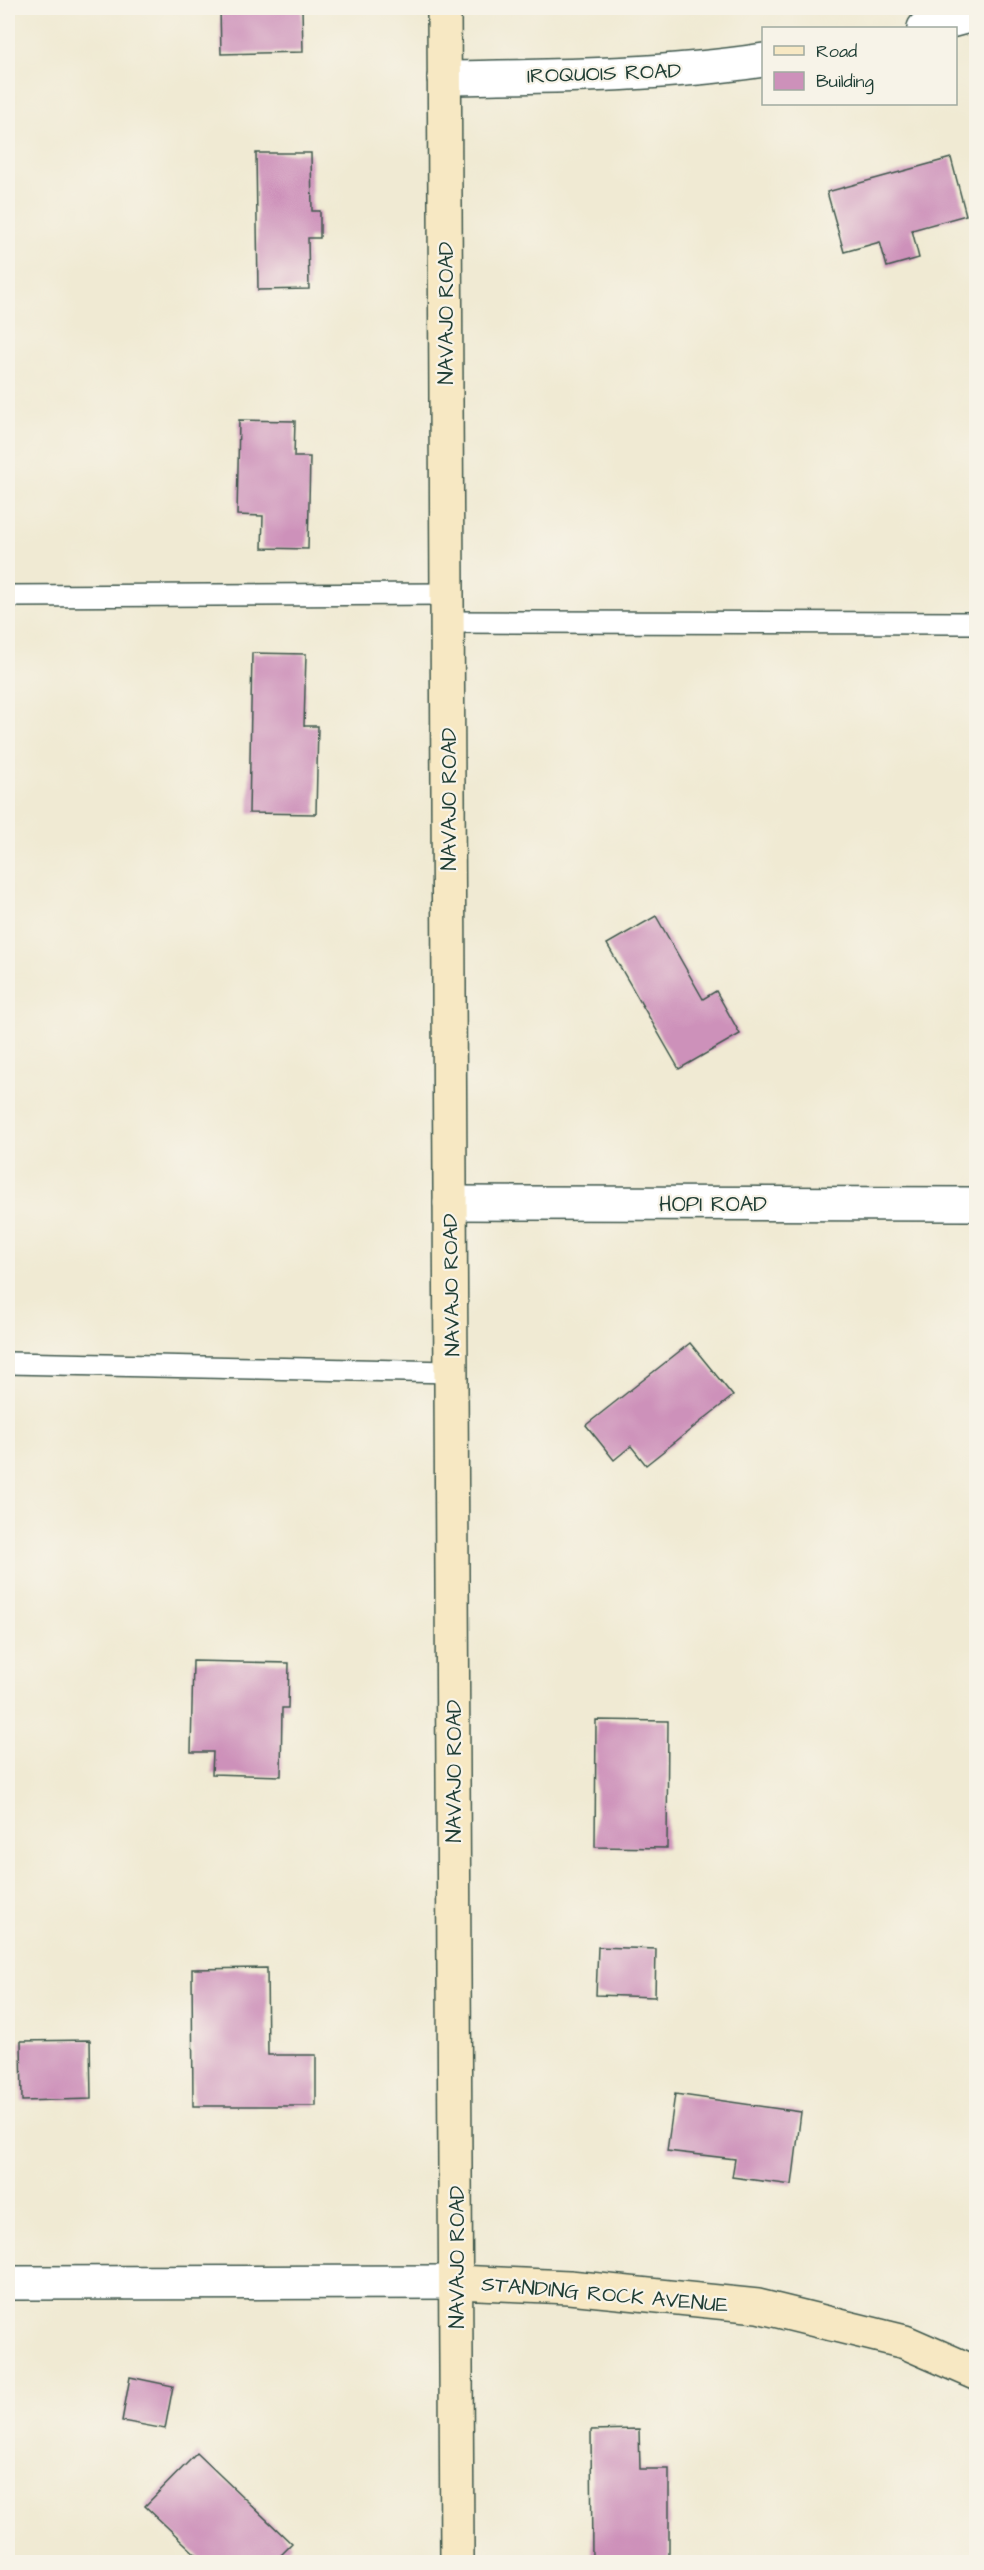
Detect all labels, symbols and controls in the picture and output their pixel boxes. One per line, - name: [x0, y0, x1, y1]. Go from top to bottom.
- legend: [762, 27, 957, 105]
- text: Road: [816, 39, 857, 64]
- street label: IROQUOIS ROAD: [526, 56, 682, 91]
- text: Building: [816, 69, 874, 95]
- street label: NAVAJO ROAD: [432, 241, 461, 384]
- street label: NAVAJO ROAD: [435, 727, 464, 870]
- street label: HOPI ROAD: [659, 1190, 767, 1219]
- street label: NAVAJO ROAD: [436, 1213, 467, 1357]
- street label: NAVAJO ROAD: [440, 1699, 469, 1842]
- street label: NAVAJO ROAD: [443, 2185, 472, 2328]
- street label: STANDING ROCK AVENUE: [480, 2269, 730, 2320]

